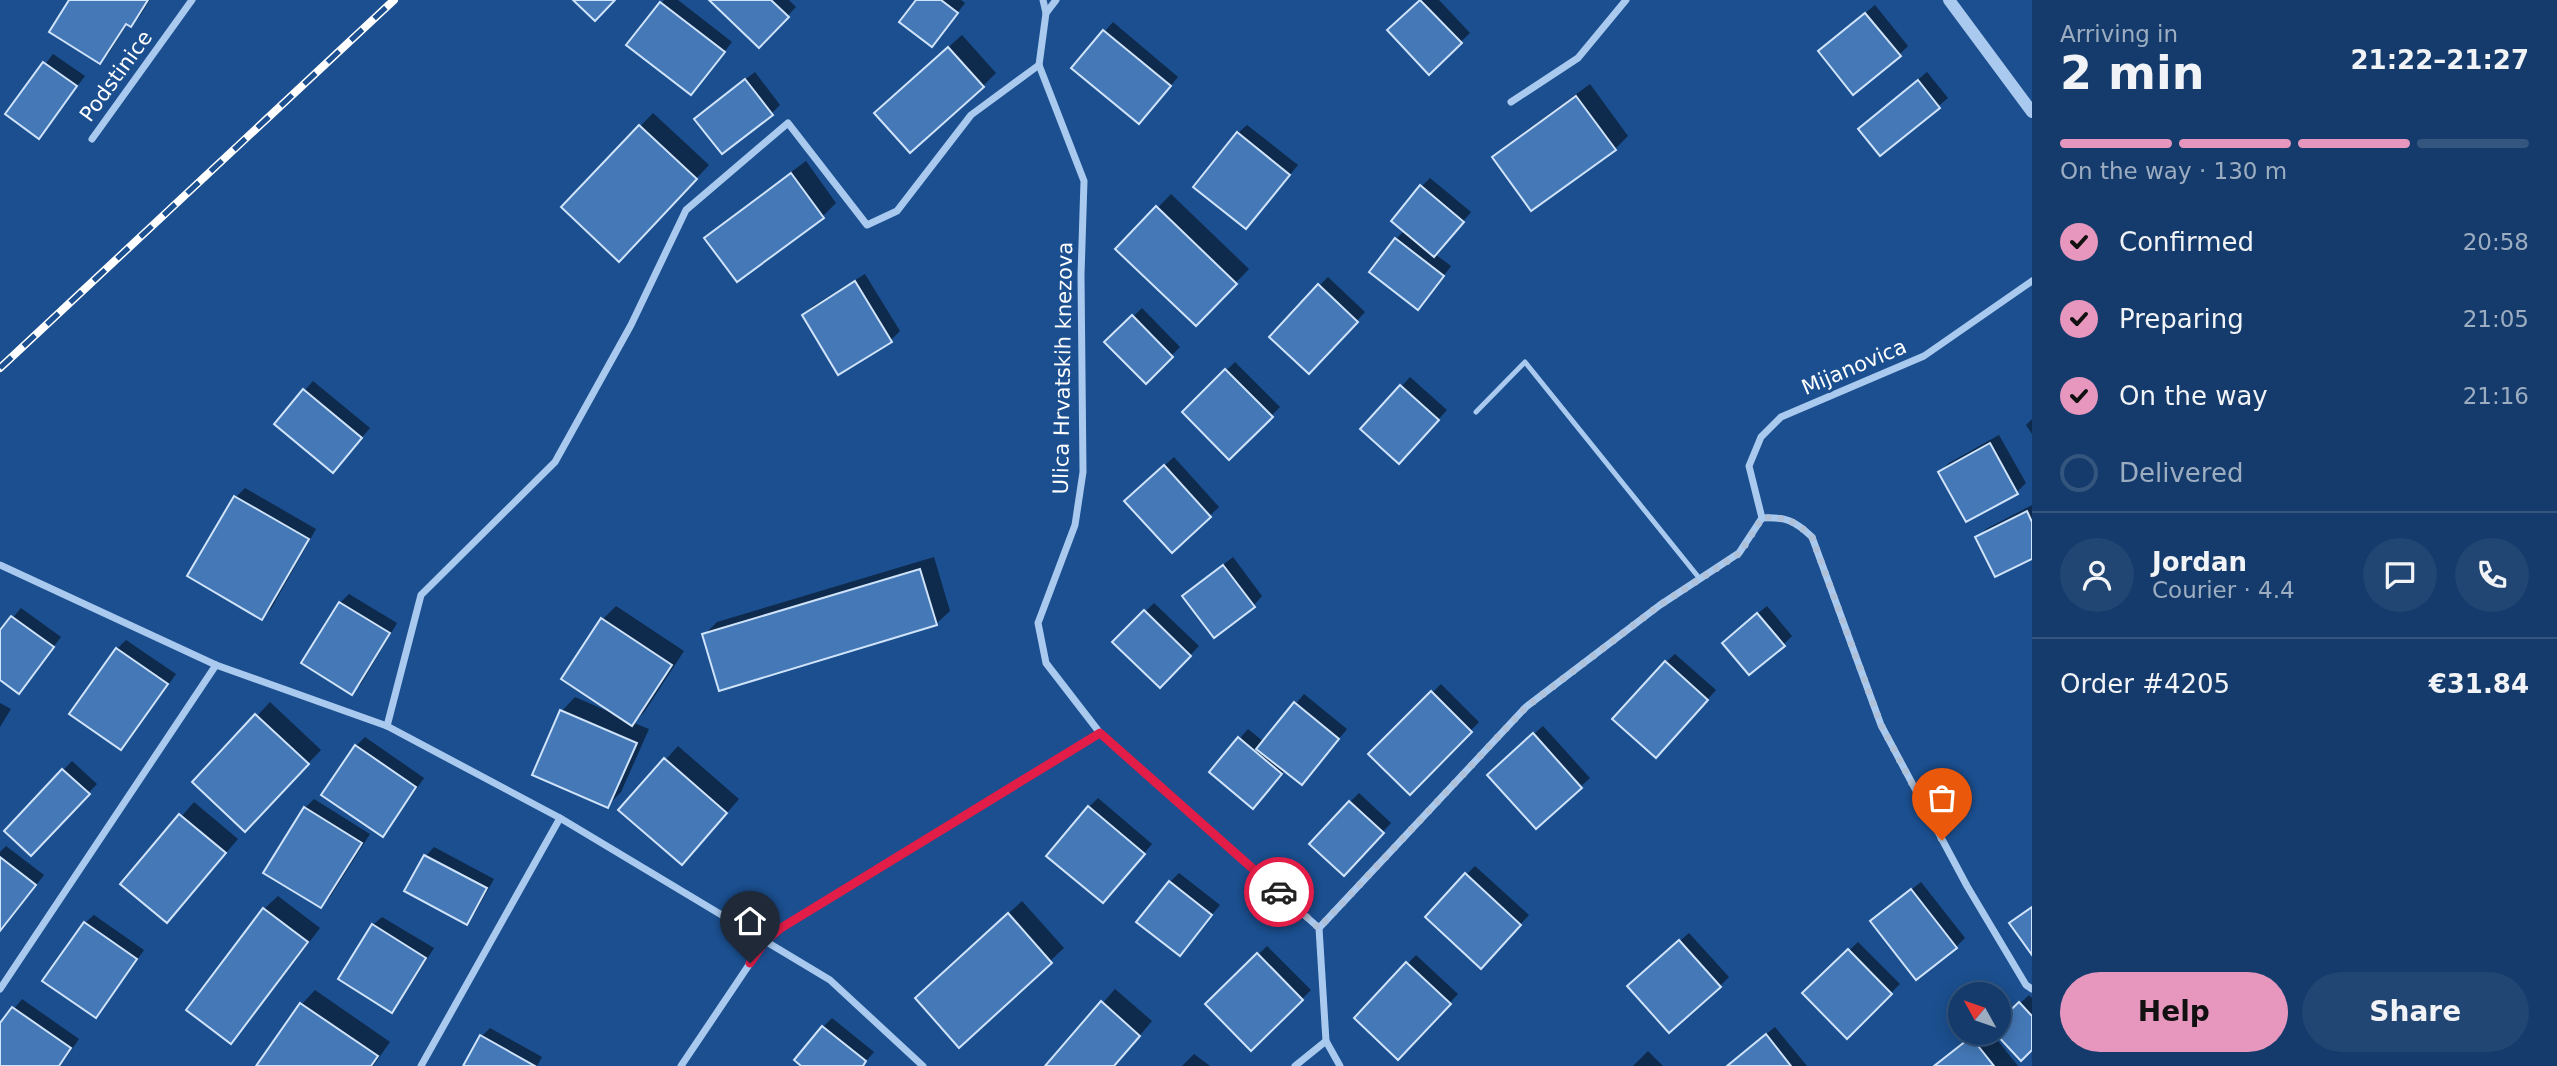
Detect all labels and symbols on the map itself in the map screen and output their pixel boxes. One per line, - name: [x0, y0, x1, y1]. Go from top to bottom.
- street label: Podstinice: [75, 26, 157, 126]
- street label: Ulica Hrvatskih knezova: [1049, 242, 1077, 494]
- street label: Mijanovica: [1798, 334, 1910, 400]
- pin: [1912, 768, 1972, 840]
- courier: [1244, 857, 1314, 927]
- pin: [720, 891, 780, 963]
- north arrow: [1948, 982, 2011, 1045]

